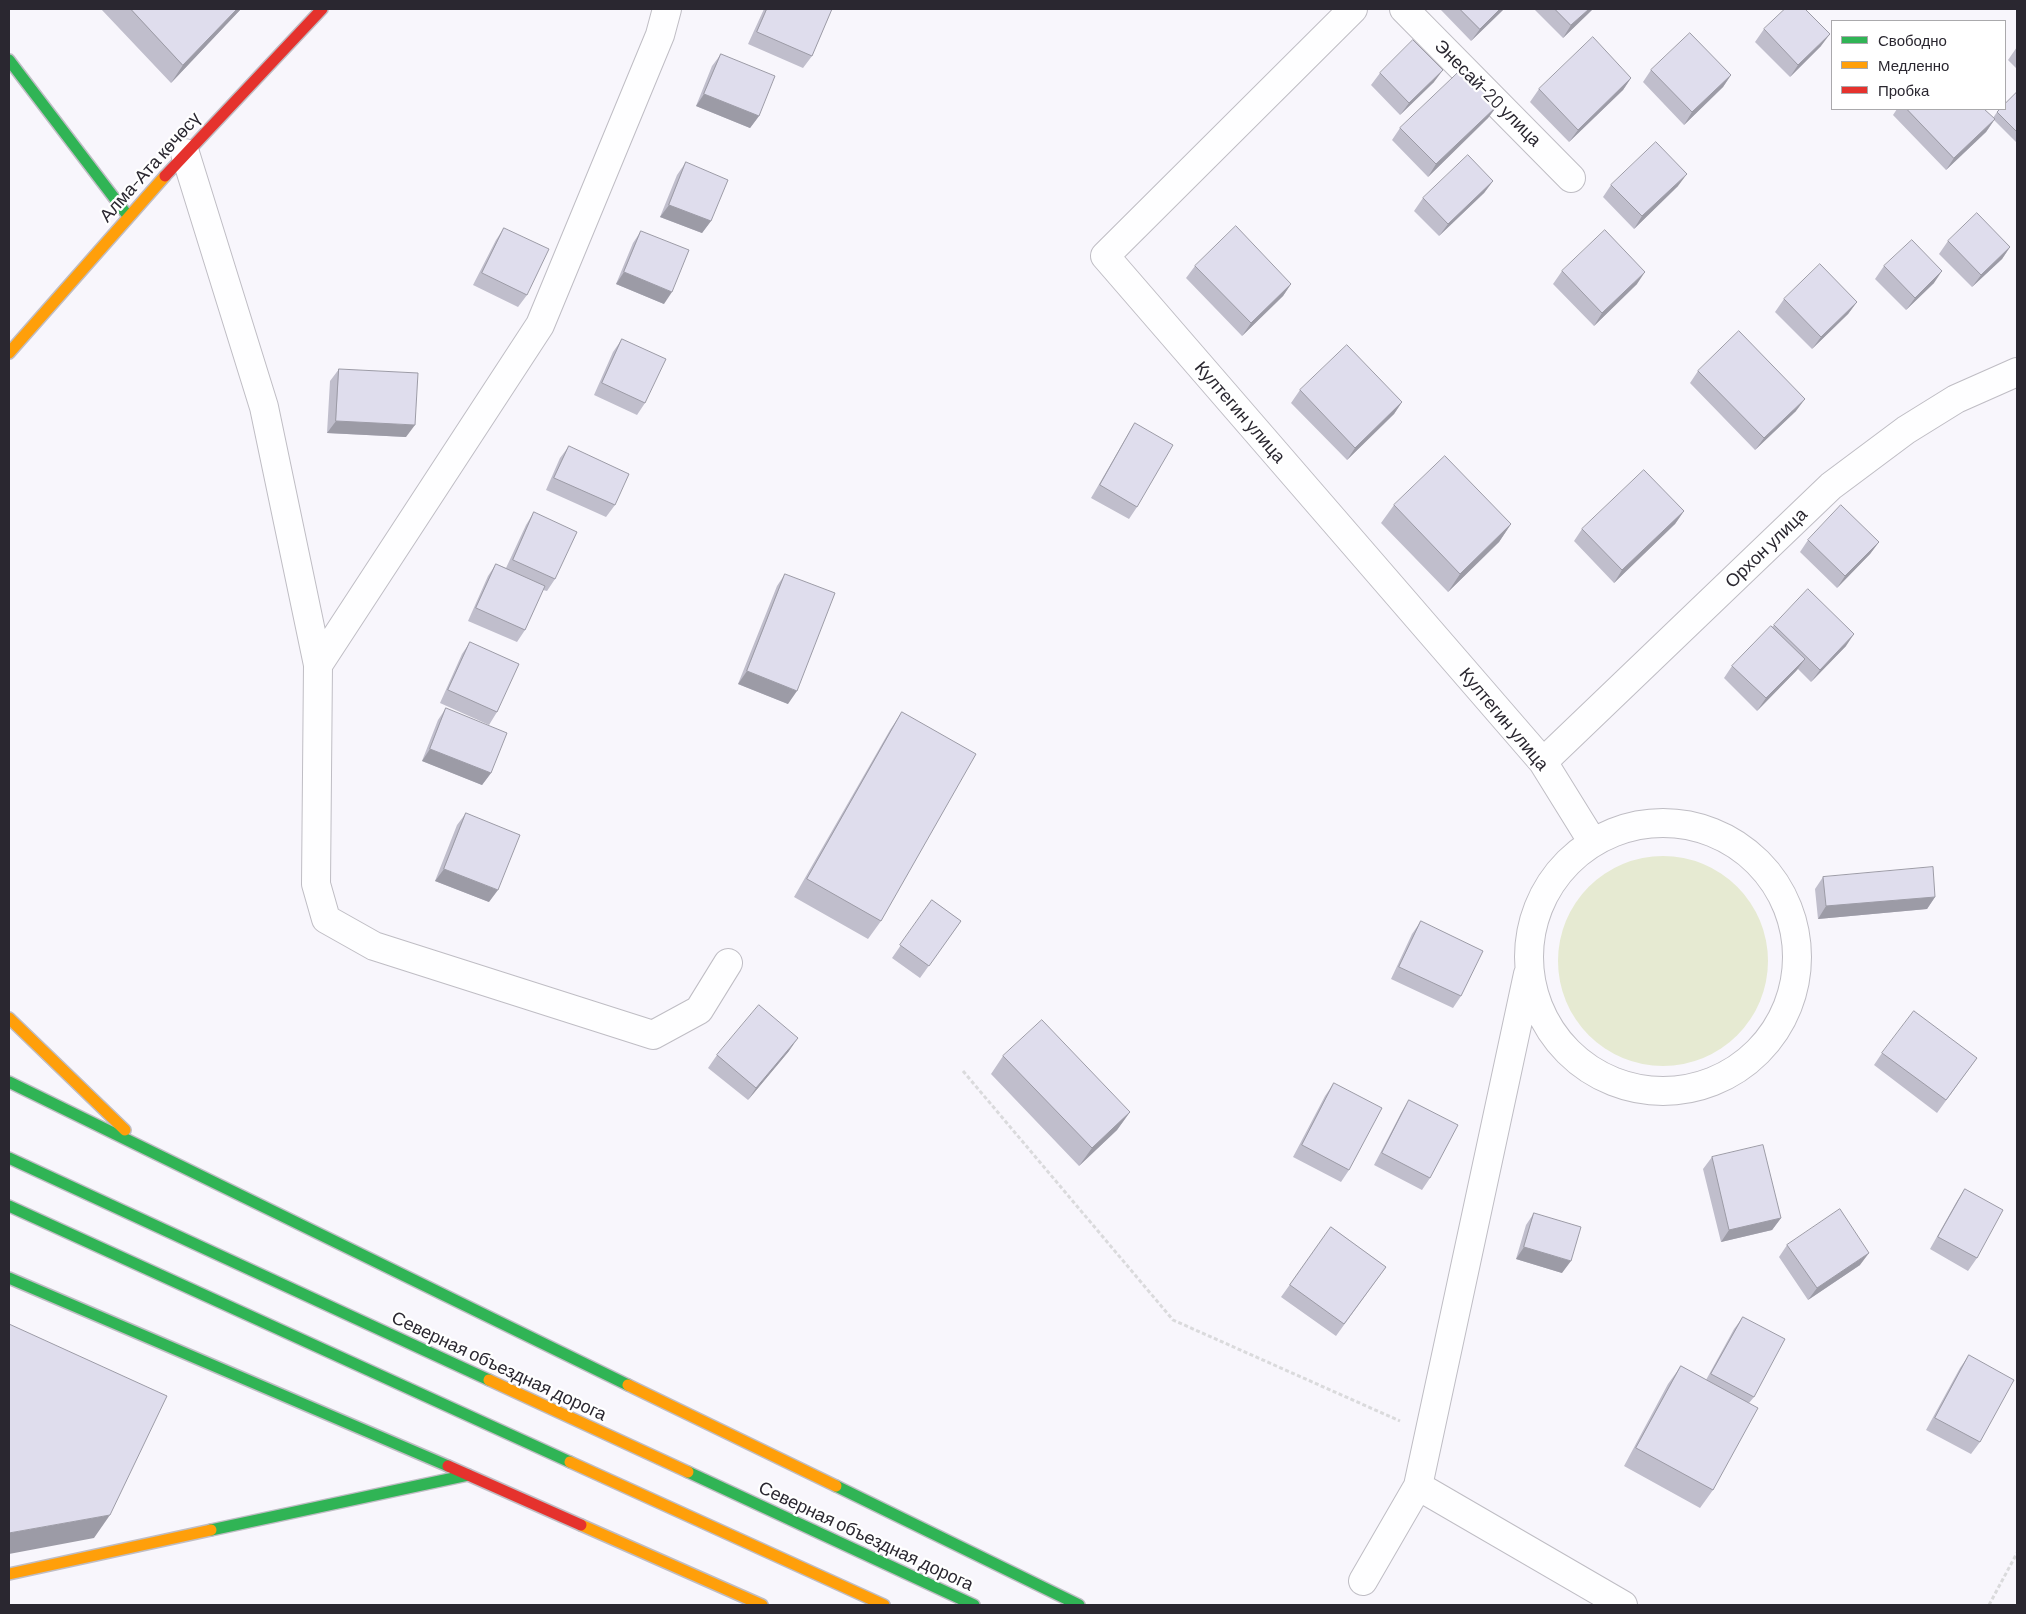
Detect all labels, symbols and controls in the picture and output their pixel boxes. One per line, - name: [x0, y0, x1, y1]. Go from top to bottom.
- legend: [1831, 20, 2006, 110]
- text: Свободно: [1878, 31, 1947, 49]
- street label: Энесай-20 улица: [1430, 35, 1546, 151]
- text: Медленно: [1878, 56, 1949, 74]
- text: Пробка: [1878, 81, 1929, 99]
- street label: Алма-Ата көчөсү: [95, 108, 205, 226]
- street label: Култегин улица: [1190, 357, 1290, 467]
- street label: Орхон улица: [1721, 504, 1811, 592]
- street label: Култегин улица: [1455, 663, 1553, 775]
- street label: Северная объездная дорога: [388, 1307, 610, 1425]
- street label: Северная объездная дорога: [755, 1477, 977, 1595]

